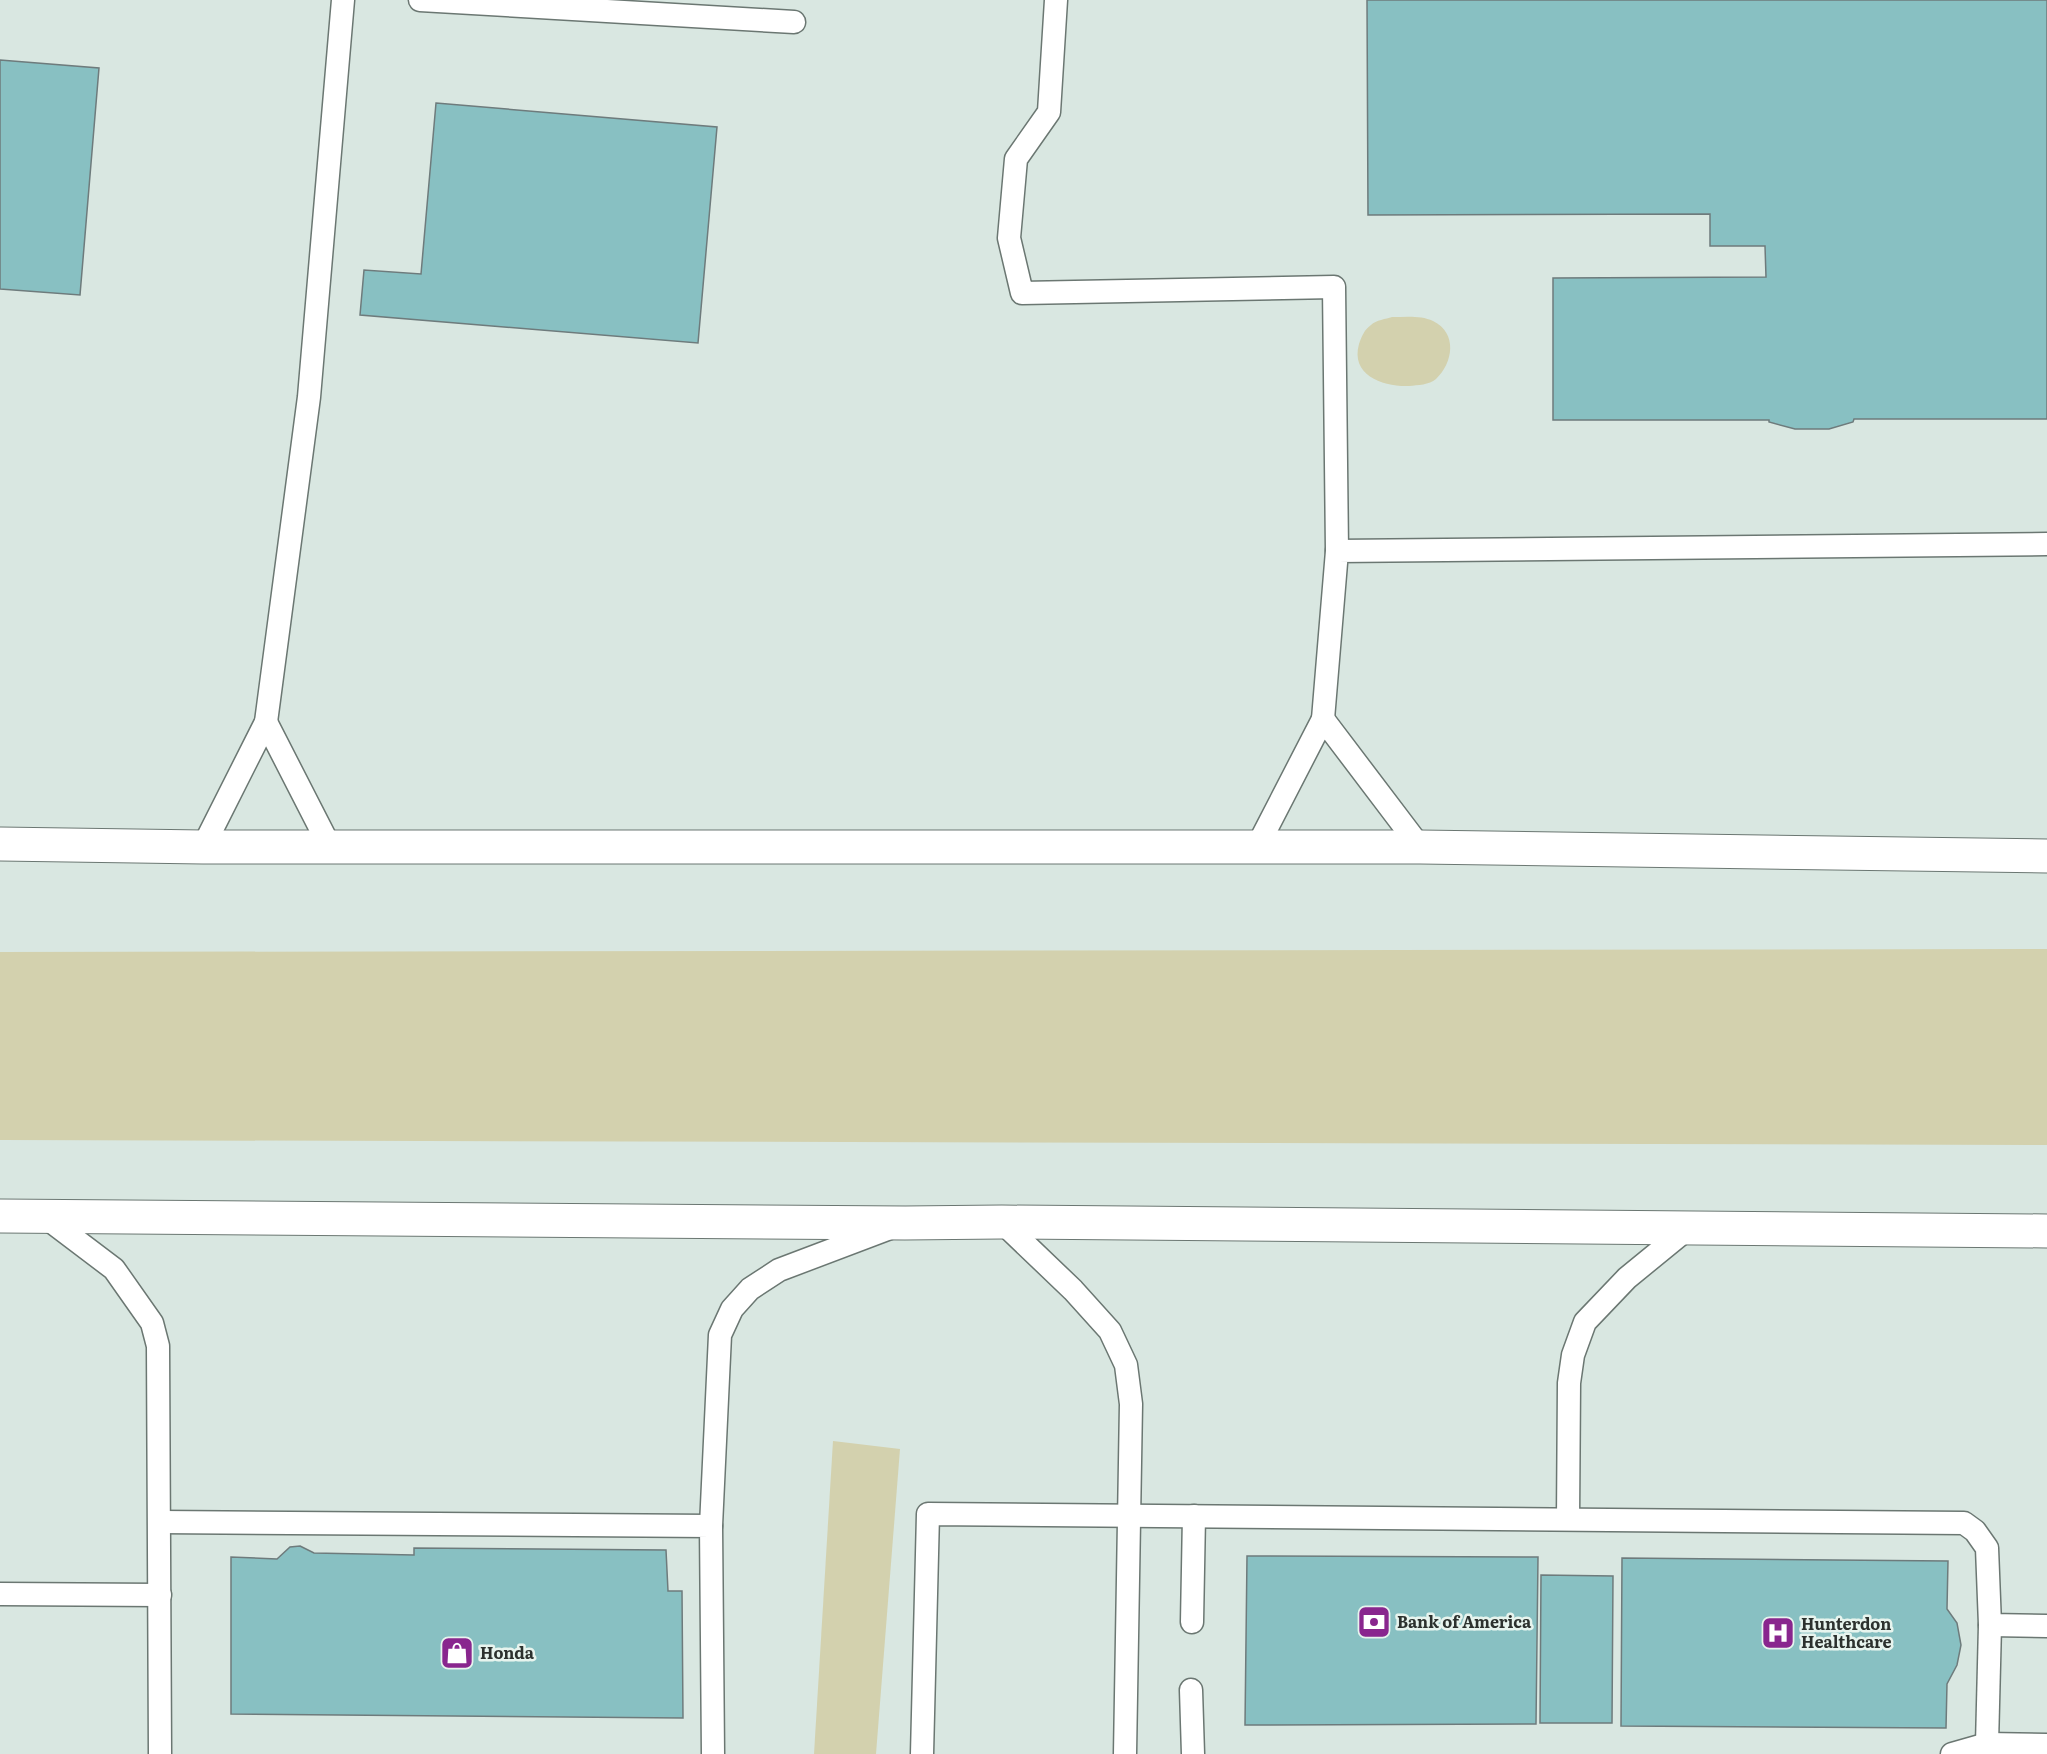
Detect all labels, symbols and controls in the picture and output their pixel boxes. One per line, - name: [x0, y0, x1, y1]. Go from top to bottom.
- bank icon: Bank of America: [1356, 1604, 1392, 1640]
- place label: Bank of America: [1397, 1609, 1532, 1633]
- place label: Hunterdon Healthcare: [1801, 1611, 1892, 1653]
- hospital icon: Hunterdon Healthcare: [1760, 1615, 1796, 1651]
- shop icon: Honda: [439, 1635, 475, 1671]
- place label: Honda: [480, 1640, 535, 1664]

